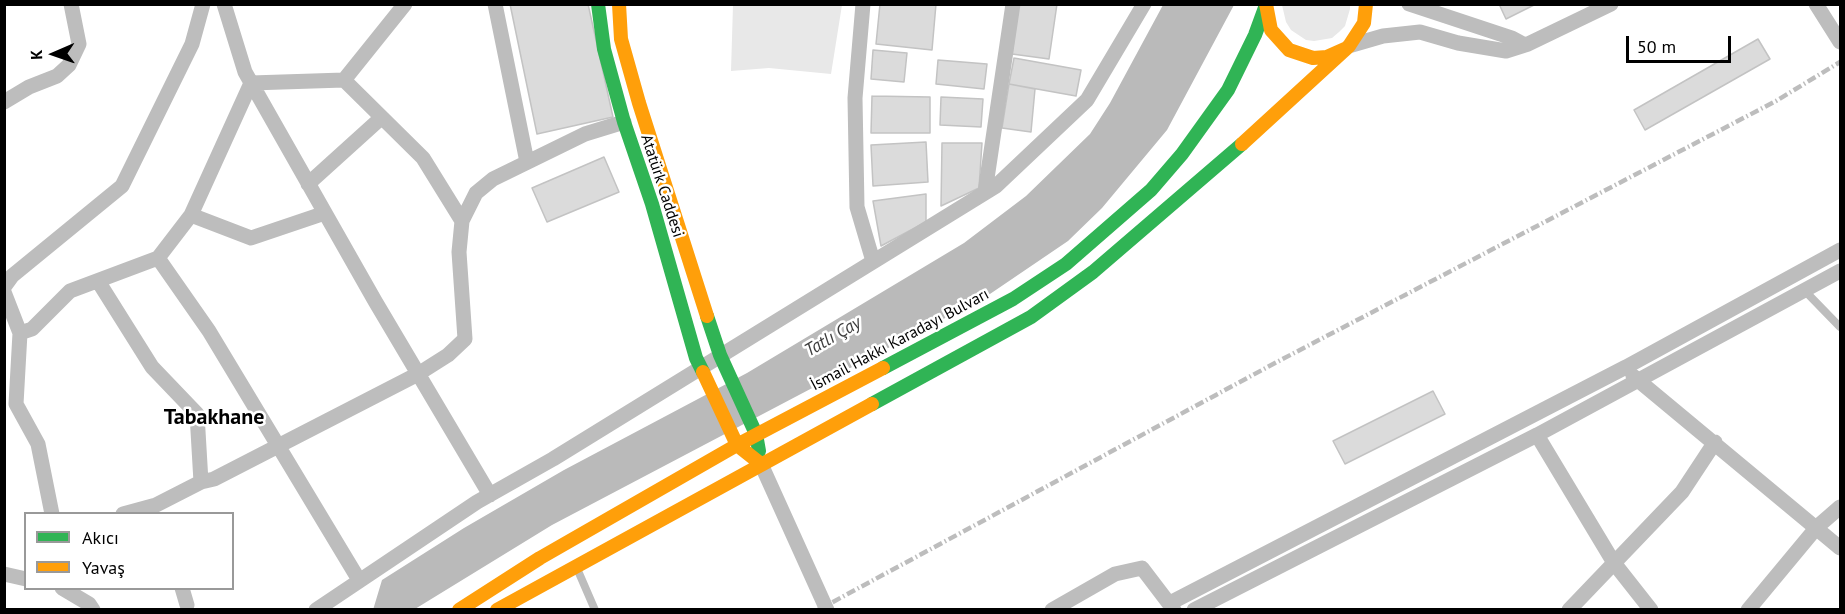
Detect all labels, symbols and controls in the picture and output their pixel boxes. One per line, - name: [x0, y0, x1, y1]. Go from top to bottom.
- north arrow: [24, 24, 84, 84]
- scale bar: [1629, 24, 1734, 62]
- text: 50 m: [1637, 35, 1676, 58]
- text: K: [26, 49, 46, 60]
- street label: Atatürk Caddesi: [636, 132, 688, 240]
- street label: İsmail Hakkı Karadayı Bulvarı: [807, 285, 993, 395]
- water label: Tatlı Çay: [801, 312, 865, 362]
- district label: Tabakhane: [164, 405, 264, 431]
- legend: [24, 512, 234, 590]
- text: Akıcı: [82, 526, 119, 549]
- text: Yavaş: [82, 556, 125, 579]

